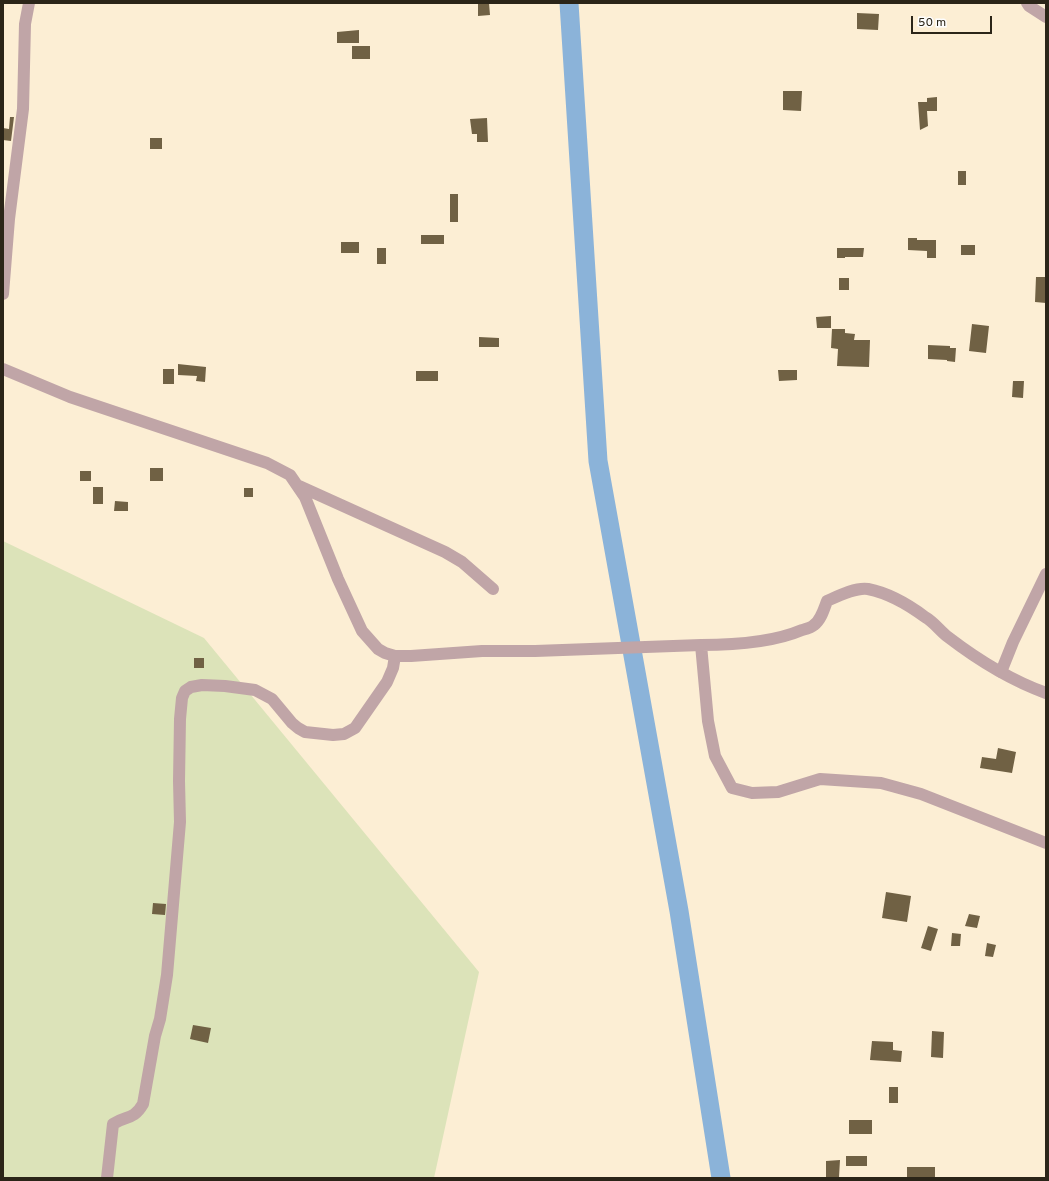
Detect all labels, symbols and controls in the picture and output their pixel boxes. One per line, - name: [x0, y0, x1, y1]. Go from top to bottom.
- scale bar: [913, 8, 994, 34]
- text: 50 m: [918, 15, 946, 31]

